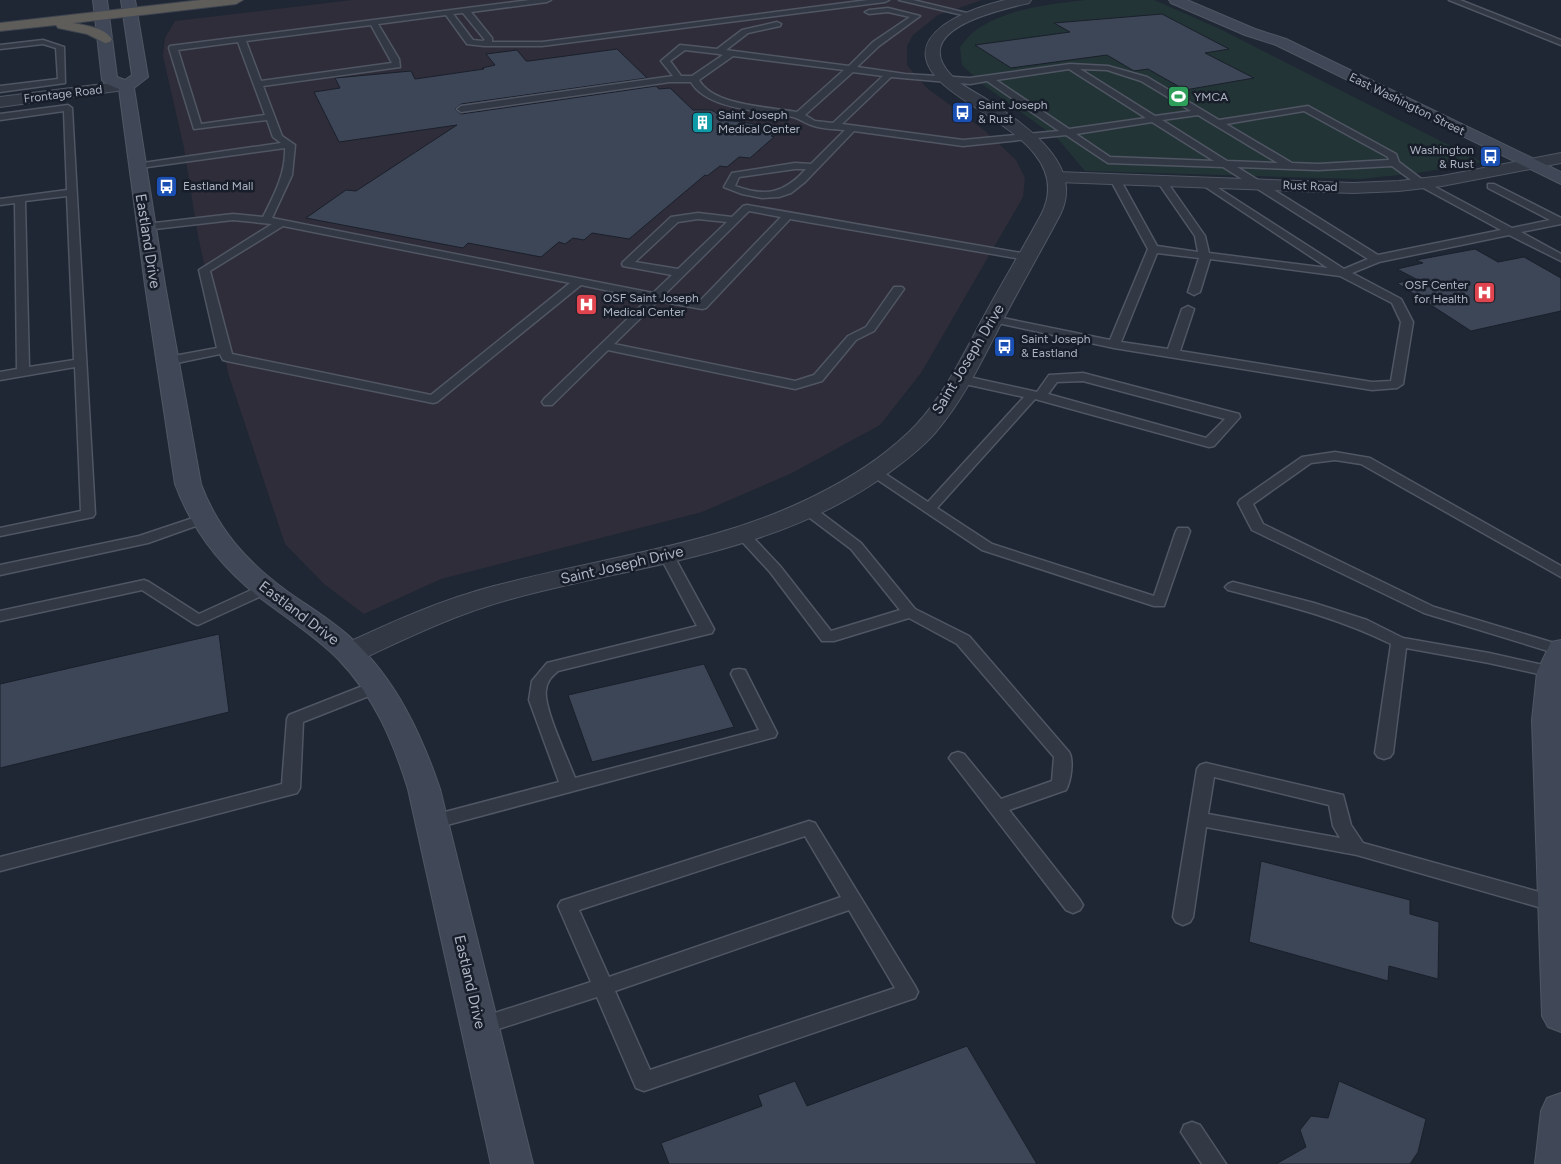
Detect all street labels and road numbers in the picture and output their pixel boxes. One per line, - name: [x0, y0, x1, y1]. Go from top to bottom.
- street label: East Washington Street: [1347, 70, 1468, 138]
- street label: Frontage Road: [23, 82, 103, 106]
- street label: Rust Road: [1282, 178, 1338, 194]
- street label: Eastland Drive: [132, 192, 164, 290]
- street label: Saint Joseph Drive: [928, 301, 1008, 417]
- street label: Saint Joseph Drive: [559, 542, 685, 588]
- street label: Eastland Drive: [255, 577, 343, 649]
- street label: Eastland Drive: [450, 933, 490, 1031]

